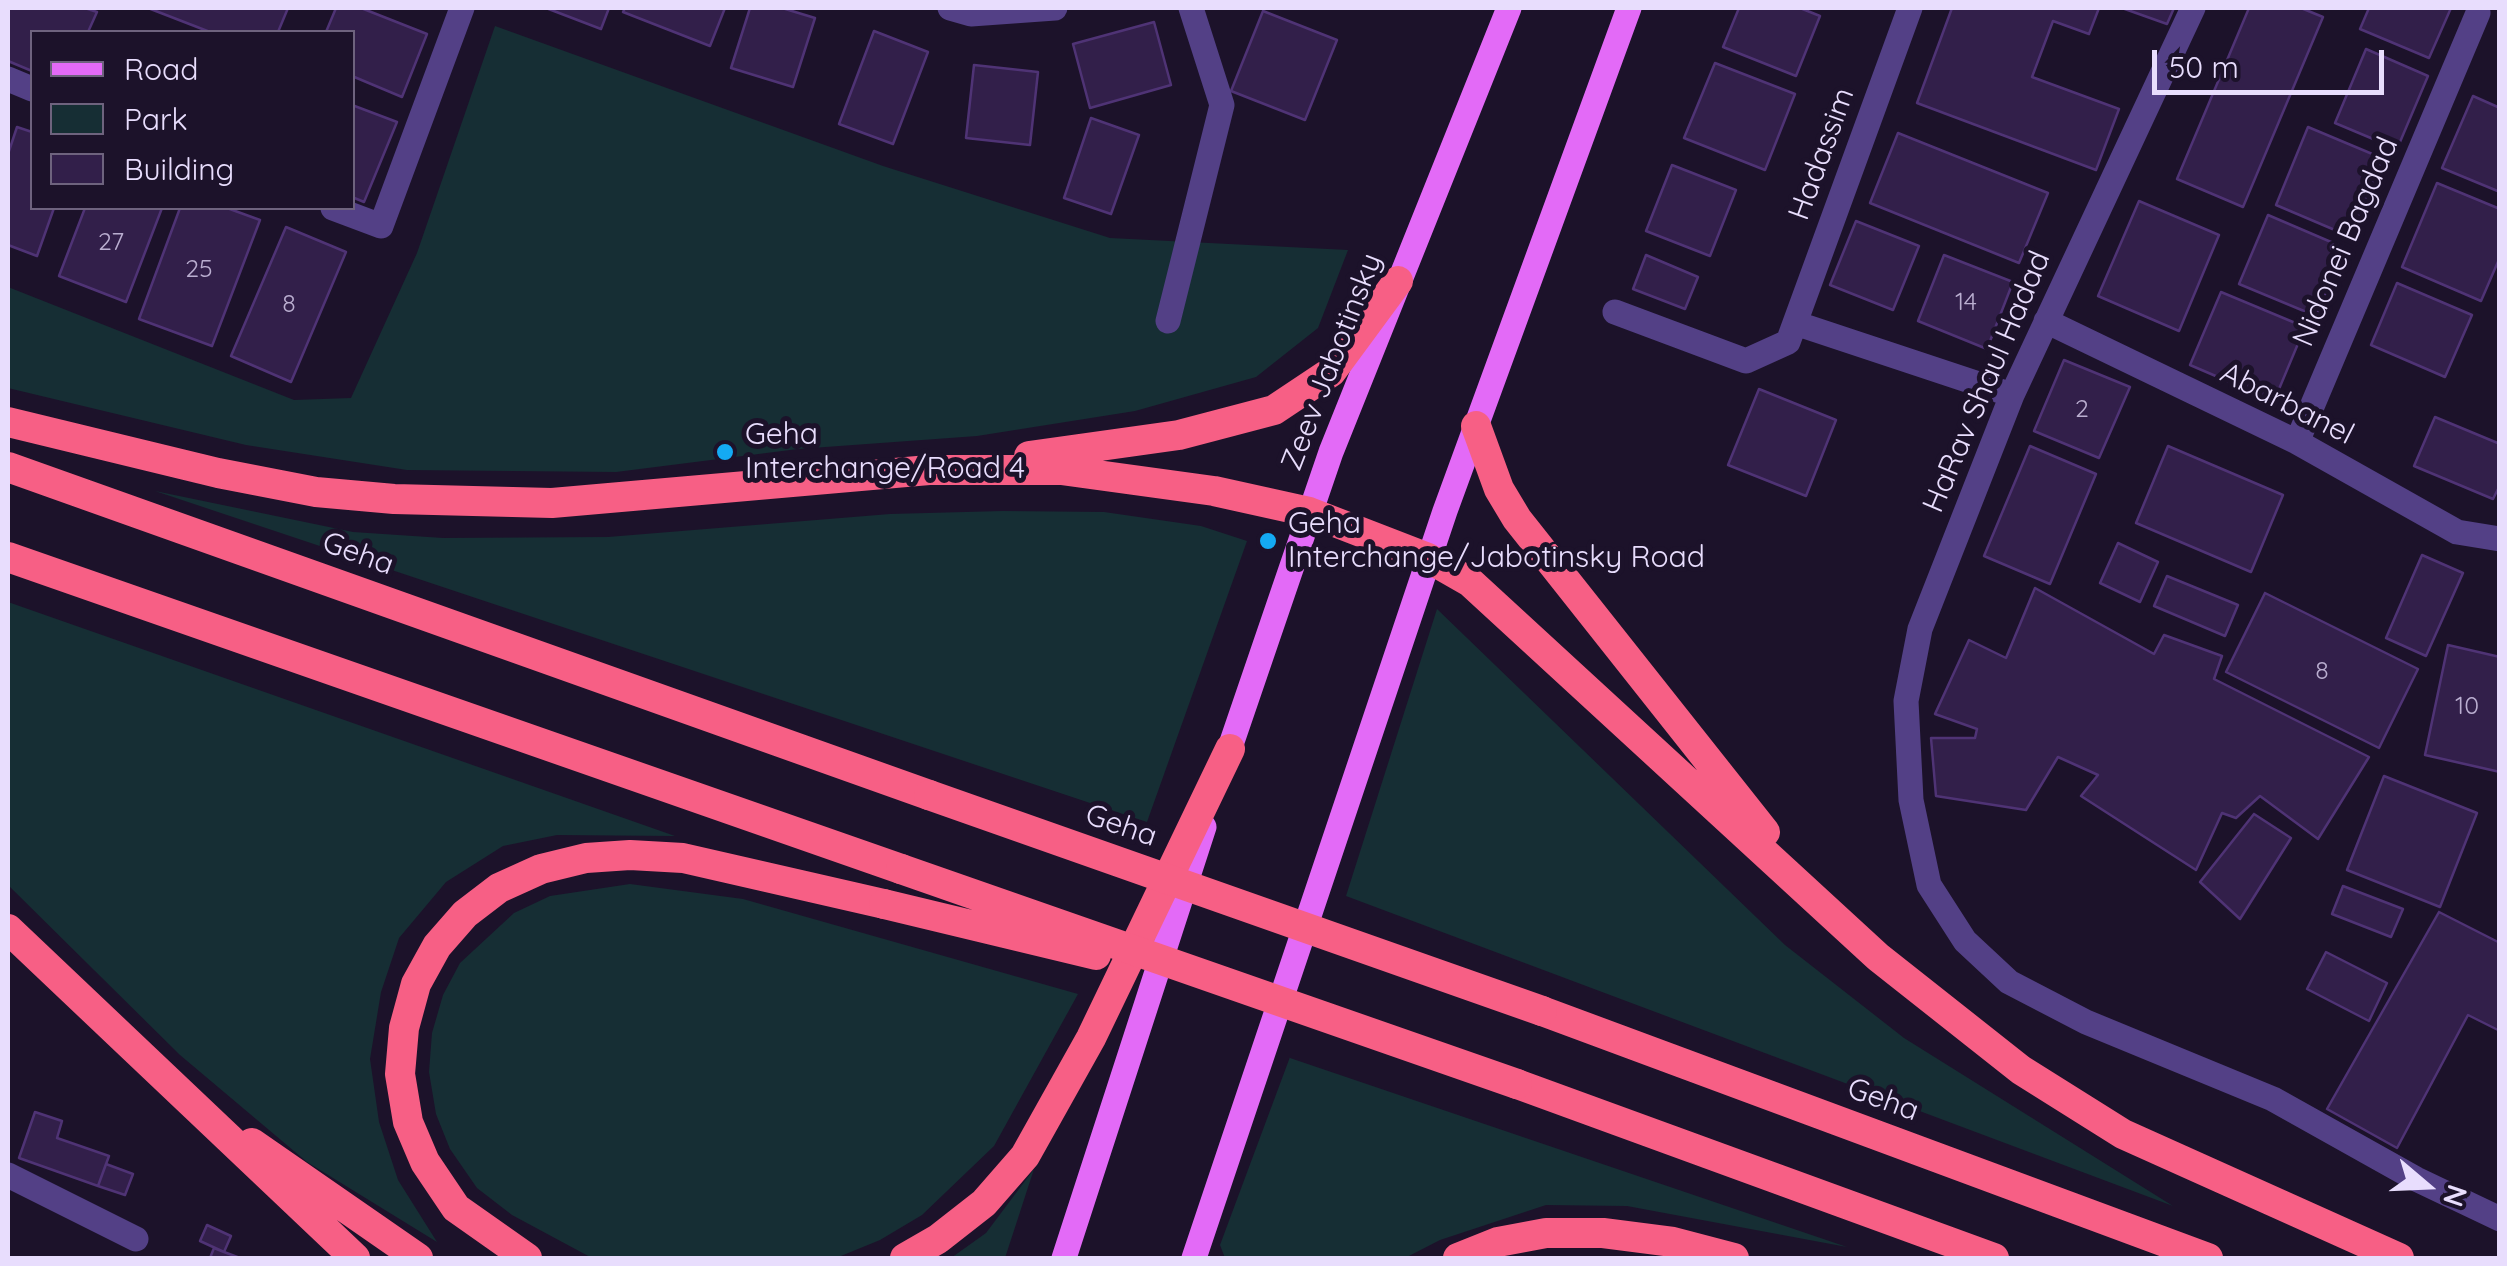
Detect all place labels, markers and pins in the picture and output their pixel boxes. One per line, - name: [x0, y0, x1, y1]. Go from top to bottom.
- place label: Geha Interchange/Road 4: [745, 417, 1025, 488]
- marker: Geha Interchange/Road 4: [714, 441, 736, 463]
- place label: Geha Interchange/Jabotinsky Road: [1288, 506, 1705, 576]
- marker: Geha Interchange/Jabotinsky Road: [1257, 530, 1279, 552]

